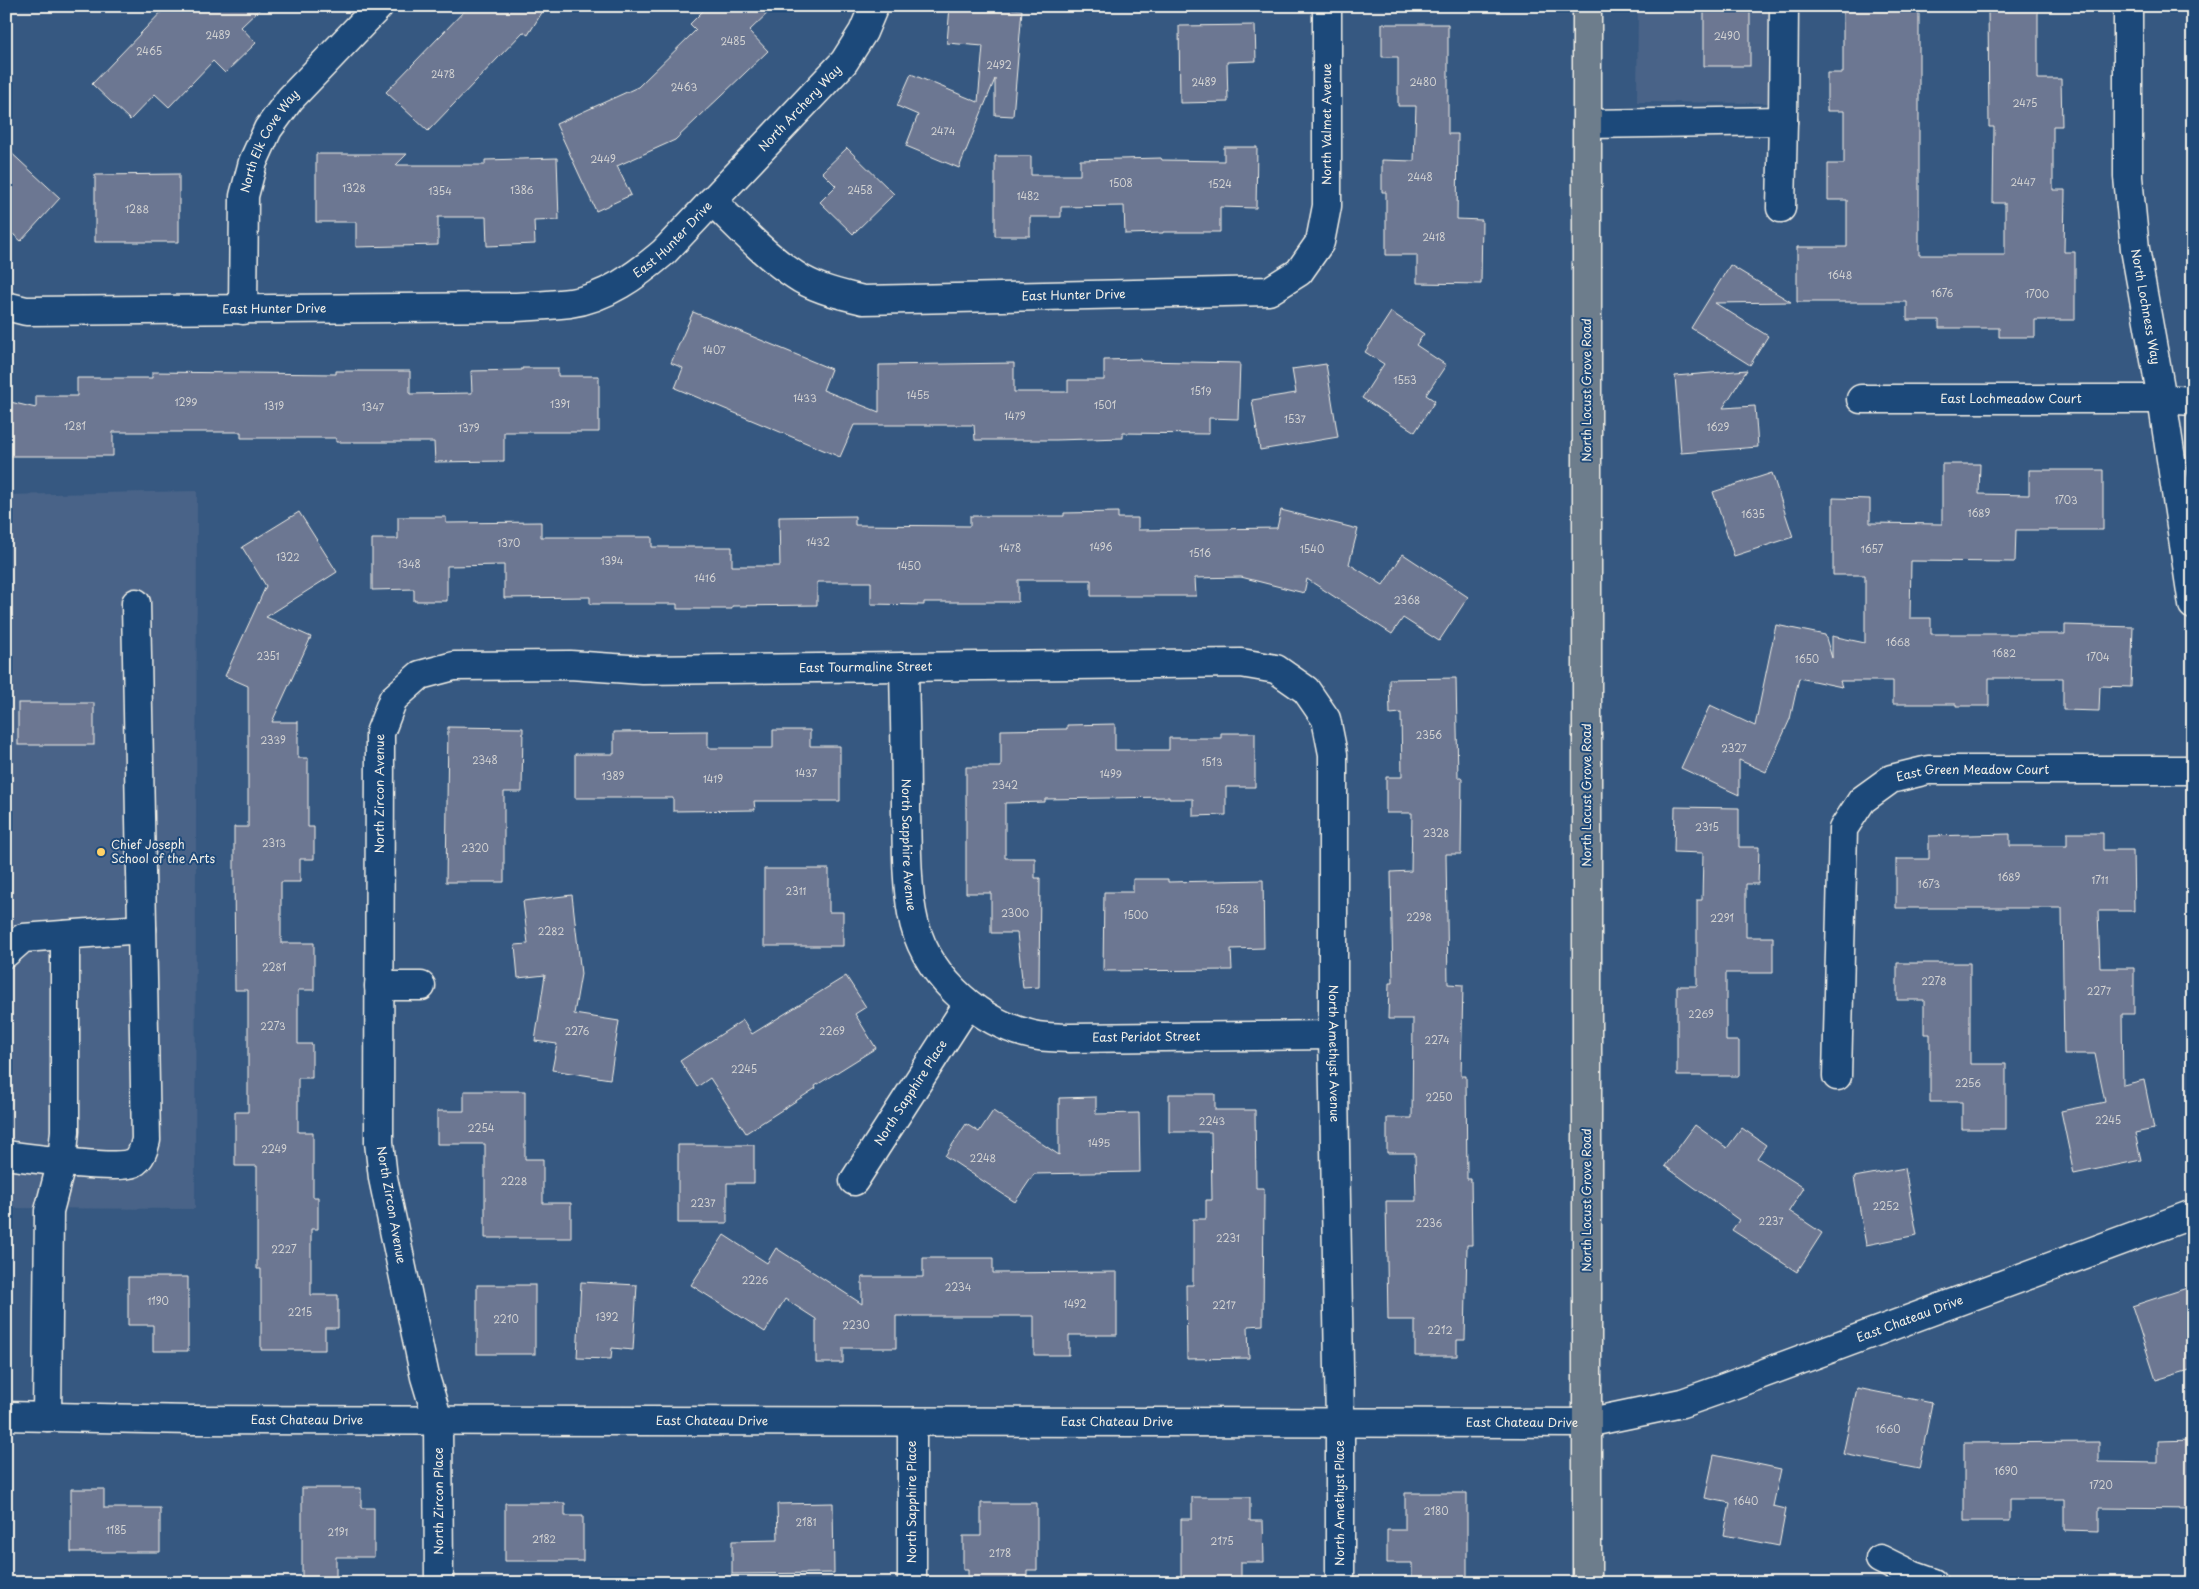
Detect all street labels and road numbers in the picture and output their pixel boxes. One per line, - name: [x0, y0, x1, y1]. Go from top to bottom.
- street label: North Archery Way: [754, 60, 845, 155]
- street label: North Valmet Avenue: [1317, 63, 1335, 185]
- street label: North Elk Cove Way: [235, 85, 303, 195]
- street label: East Hunter Drive: [629, 196, 716, 282]
- street label: North Lochness Way: [2127, 247, 2166, 366]
- street label: East Hunter Drive: [1021, 284, 1126, 304]
- street label: East Hunter Drive: [222, 299, 327, 317]
- street label: North Locust Grove Road: [1577, 318, 1595, 462]
- street label: East Lochmeadow Court: [1940, 389, 2082, 407]
- street label: East Tourmaline Street: [799, 657, 932, 676]
- street label: North Locust Grove Road: [1577, 723, 1595, 867]
- street label: North Zircon Avenue: [370, 733, 388, 853]
- street label: East Green Meadow Court: [1894, 760, 2049, 785]
- street label: North Sapphire Avenue: [898, 779, 922, 913]
- street label: North Amethyst Avenue: [1325, 985, 1345, 1123]
- street label: East Peridot Street: [1092, 1027, 1201, 1046]
- street label: North Sapphire Place: [869, 1036, 951, 1149]
- street label: North Locust Grove Road: [1577, 1128, 1595, 1272]
- street label: North Zircon Avenue: [373, 1145, 411, 1265]
- street label: East Chateau Drive: [1854, 1290, 1965, 1346]
- street label: East Chateau Drive: [251, 1410, 363, 1428]
- street label: East Chateau Drive: [656, 1411, 768, 1429]
- street label: East Chateau Drive: [1061, 1412, 1173, 1430]
- street label: East Chateau Drive: [1466, 1413, 1578, 1431]
- street label: North Amethyst Place: [1330, 1440, 1348, 1566]
- street label: North Sapphire Place: [902, 1441, 920, 1563]
- street label: North Zircon Place: [429, 1447, 447, 1555]

